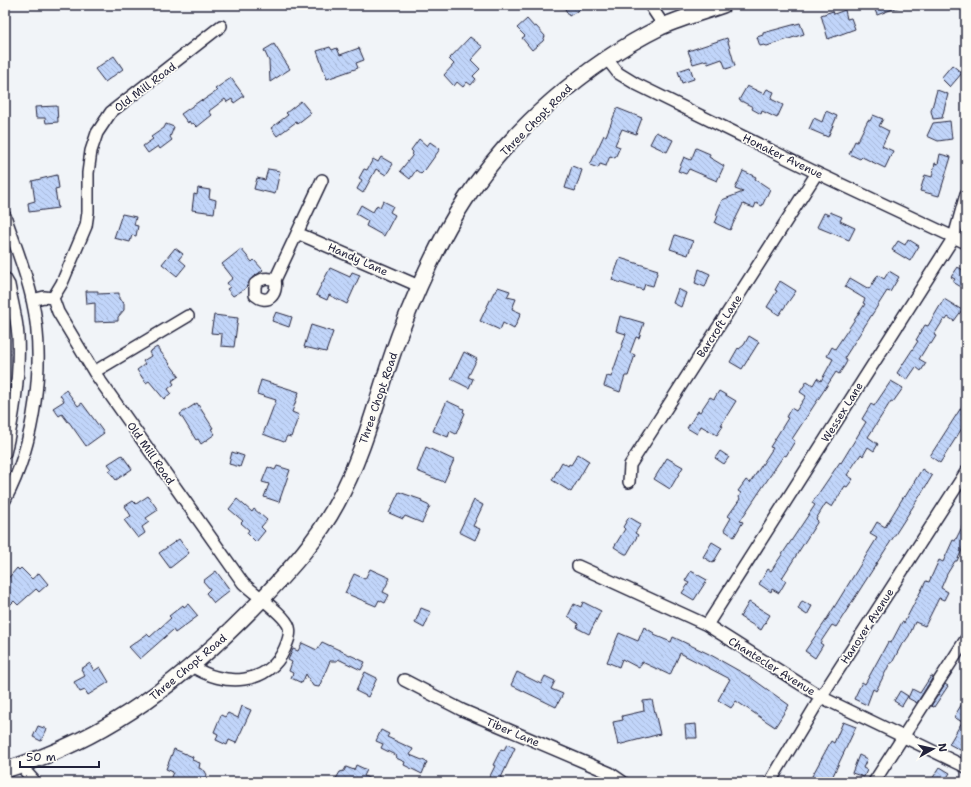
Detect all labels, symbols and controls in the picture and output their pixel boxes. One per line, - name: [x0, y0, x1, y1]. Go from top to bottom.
- street label: Old Mill Road: [111, 59, 179, 116]
- street label: Three Chopt Road: [497, 81, 576, 160]
- street label: Honaker Avenue: [740, 130, 826, 182]
- street label: Handy Lane: [325, 240, 390, 279]
- street label: Barcroft Lane: [693, 292, 745, 361]
- street label: Three Chopt Road: [356, 350, 401, 446]
- street label: Wessex Lane: [818, 379, 867, 445]
- street label: Old Mill Road: [123, 419, 178, 488]
- street label: Hanover Avenue: [837, 586, 898, 667]
- street label: Three Chopt Road: [147, 631, 230, 704]
- street label: Chantecler Avenue: [725, 634, 818, 699]
- street label: Tiber Lane: [484, 714, 542, 750]
- north arrow: [913, 729, 953, 769]
- text: N: [934, 742, 950, 753]
- scale bar: [20, 743, 99, 769]
- text: 50 m: [26, 749, 56, 765]

